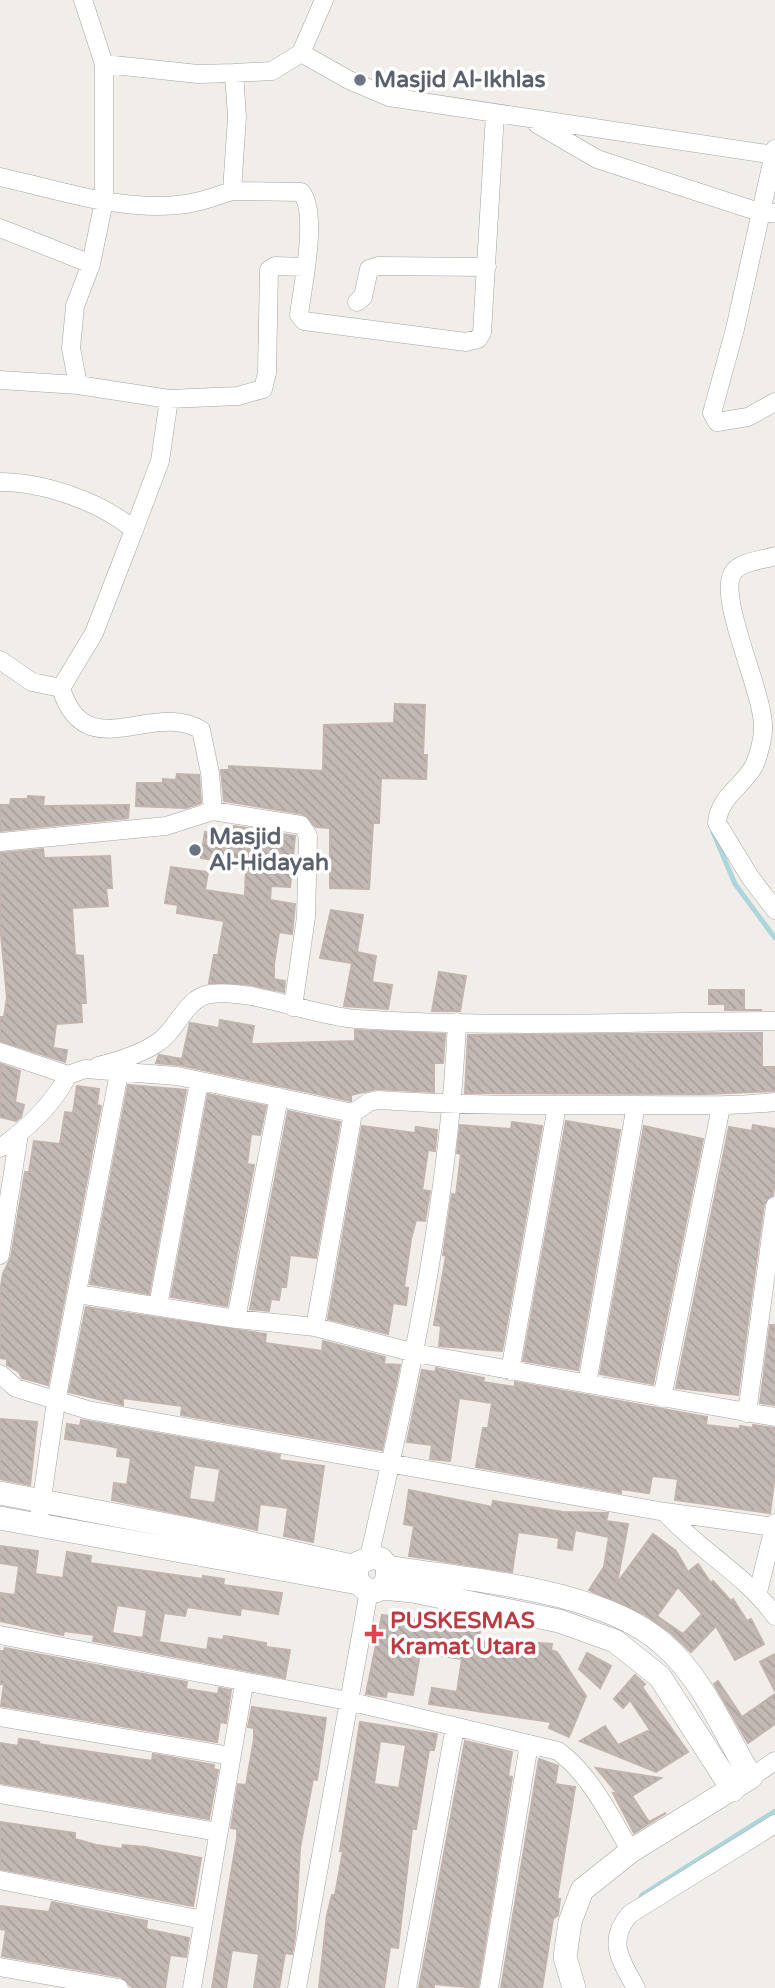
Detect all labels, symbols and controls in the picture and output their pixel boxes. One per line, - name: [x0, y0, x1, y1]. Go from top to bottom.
- place label: Masjid Al-Ikhlas: [374, 66, 546, 94]
- marker: Masjid Al-Ikhlas: [352, 72, 368, 88]
- place label: Masjid Al-Hidayah: [209, 823, 329, 877]
- marker: Masjid Al-Hidayah: [187, 842, 203, 858]
- place label: PUSKESMAS Kramat Utara: [390, 1607, 536, 1661]
- marker: PUSKESMAS Kramat Utara: [364, 1624, 384, 1644]

